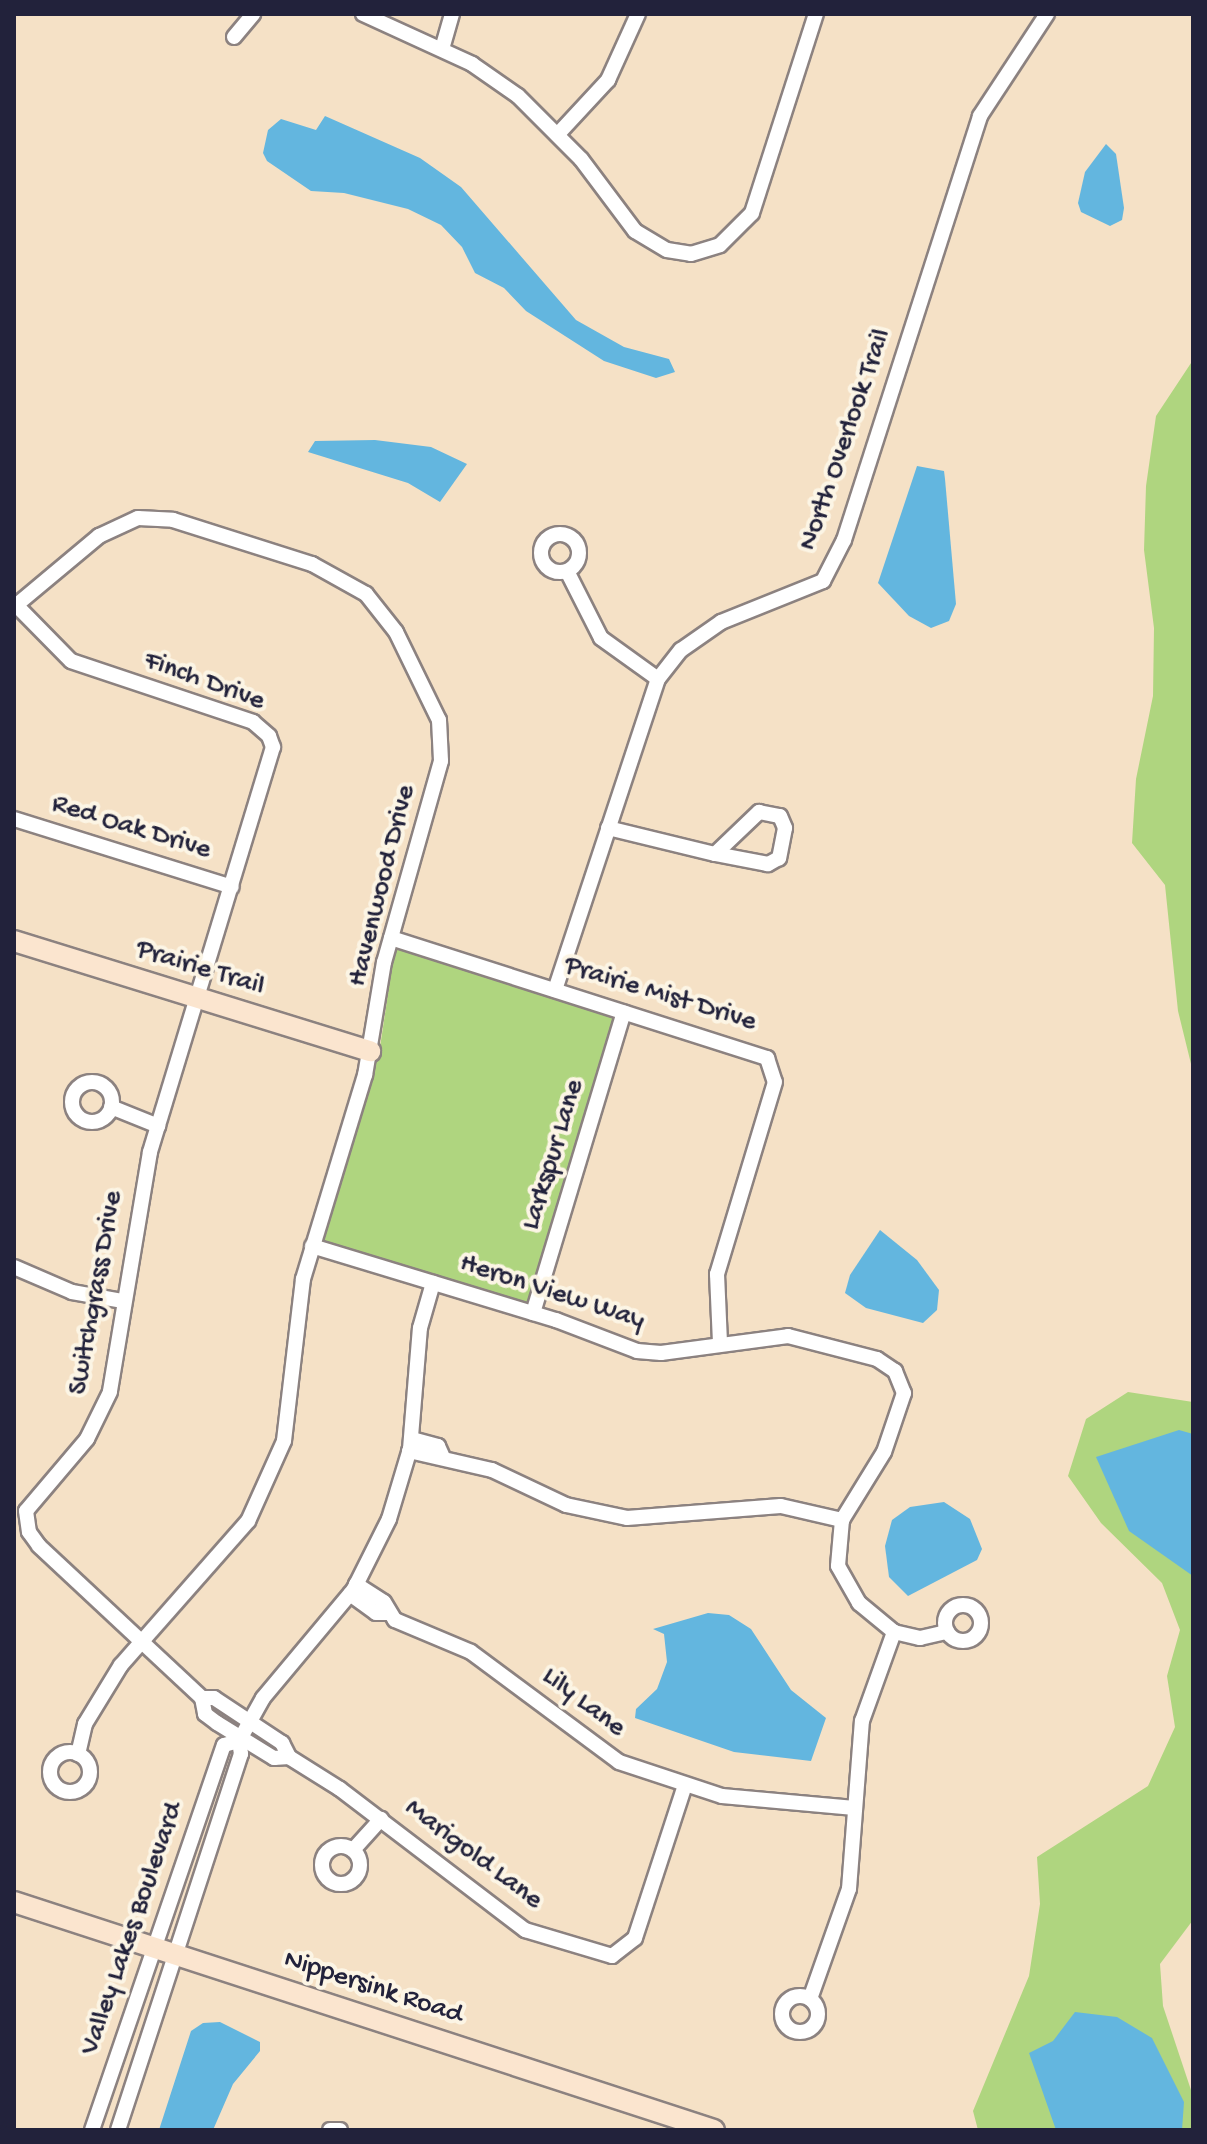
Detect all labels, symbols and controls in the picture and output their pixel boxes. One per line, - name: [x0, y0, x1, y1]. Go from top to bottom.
- street label: North Overlook Trail: [792, 325, 900, 555]
- street label: Finch Drive: [139, 645, 269, 719]
- street label: Havenwood Drive: [342, 782, 424, 990]
- street label: Red Oak Drive: [47, 788, 215, 868]
- street label: Prairie Trail: [132, 934, 268, 1004]
- street label: Prairie Mist Drive: [560, 950, 760, 1040]
- street label: Larkspur Lane: [515, 1076, 593, 1234]
- street label: Switchgrass Drive: [63, 1188, 131, 1398]
- street label: Heron View Way: [455, 1247, 649, 1339]
- street label: Lily Lane: [534, 1661, 632, 1745]
- street label: Marigold Lane: [397, 1792, 549, 1918]
- street label: Valley Lakes Boulevard: [74, 1798, 192, 2060]
- street label: Nippersink Road: [279, 1943, 467, 2033]

